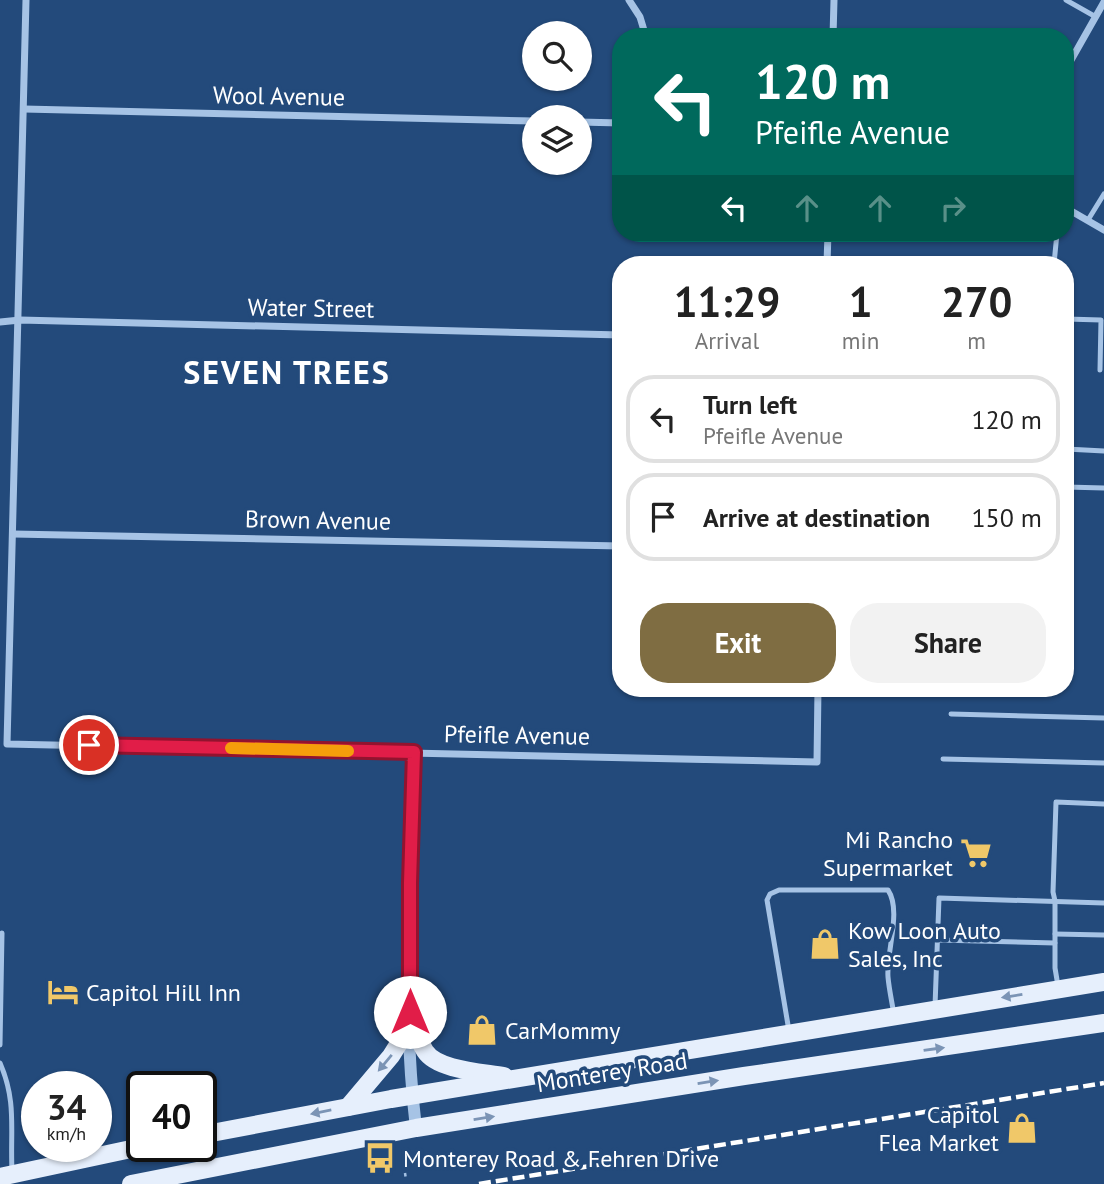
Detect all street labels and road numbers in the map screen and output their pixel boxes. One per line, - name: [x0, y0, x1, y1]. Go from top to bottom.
- street label: Wool Avenue: [213, 79, 345, 113]
- street label: Water Street: [247, 291, 375, 325]
- street label: Brown Avenue: [245, 503, 391, 537]
- street label: Pfeifle Avenue: [444, 718, 590, 752]
- street label: Monterey Road: [534, 1045, 690, 1099]

